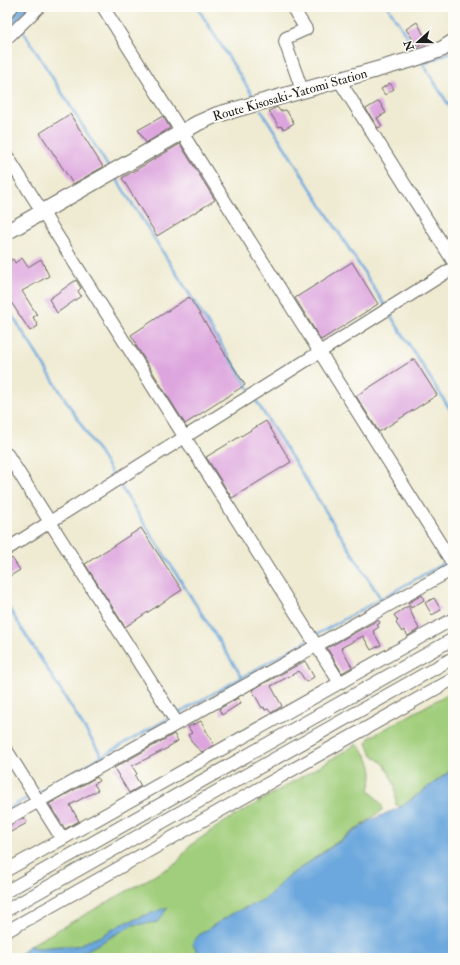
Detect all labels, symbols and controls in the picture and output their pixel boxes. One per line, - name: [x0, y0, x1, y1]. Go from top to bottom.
- north arrow: [398, 22, 438, 62]
- text: N: [401, 37, 417, 53]
- street label: Route Kisosaki-Yatomi Station: [211, 65, 369, 125]

